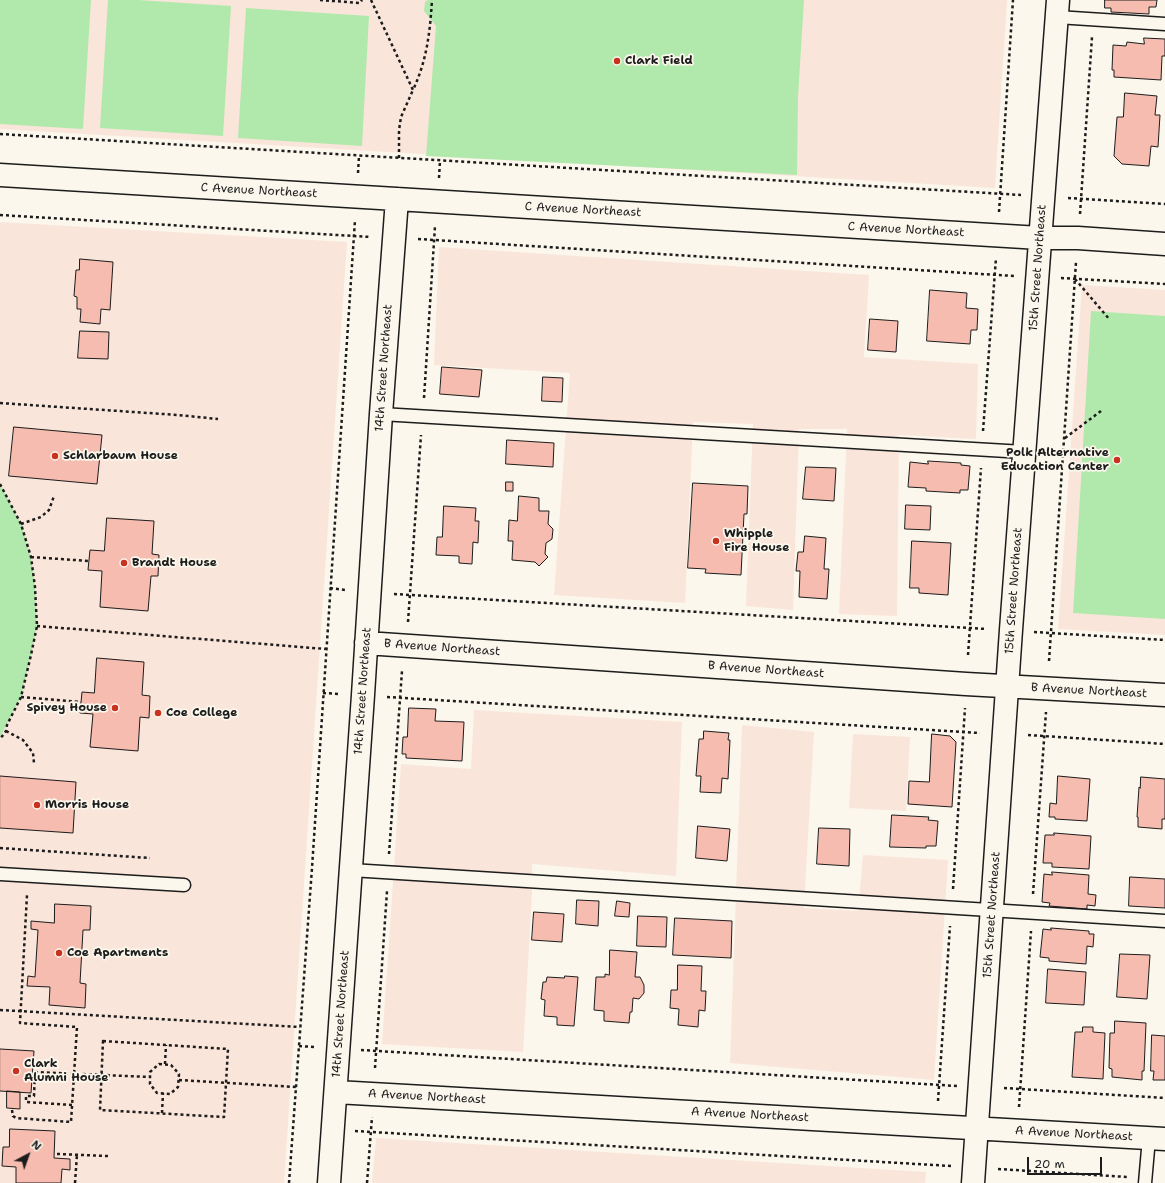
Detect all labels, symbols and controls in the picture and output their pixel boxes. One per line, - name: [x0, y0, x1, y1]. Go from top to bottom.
- place label: Clark Field: [625, 54, 693, 68]
- marker: Clark Field: [612, 56, 622, 66]
- street label: C Avenue Northeast: [200, 181, 318, 201]
- street label: C Avenue Northeast: [524, 200, 642, 220]
- street label: 15th Street Northeast: [1026, 204, 1050, 332]
- street label: C Avenue Northeast: [847, 220, 965, 240]
- street label: 14th Street Northeast: [372, 304, 396, 432]
- place label: Polk Alternative Education Center: [1001, 446, 1109, 474]
- place label: Schlarbaum House: [63, 449, 178, 463]
- marker: Schlarbaum House: [50, 451, 60, 461]
- marker: Polk Alternative Education Center: [1112, 455, 1122, 465]
- place label: Whipple Fire House: [724, 527, 789, 555]
- street label: 15th Street Northeast: [1002, 527, 1026, 655]
- marker: Whipple Fire House: [711, 536, 721, 546]
- place label: Brandt House: [132, 556, 217, 570]
- marker: Brandt House: [119, 558, 129, 568]
- street label: 14th Street Northeast: [351, 627, 375, 755]
- street label: B Avenue Northeast: [383, 637, 501, 659]
- street label: B Avenue Northeast: [707, 659, 825, 681]
- street label: B Avenue Northeast: [1030, 681, 1148, 701]
- place label: Spivey House: [26, 701, 107, 715]
- marker: Spivey House: [110, 703, 120, 713]
- place label: Coe College: [166, 706, 237, 720]
- marker: Coe College: [153, 708, 163, 718]
- place label: Morris House: [45, 798, 129, 812]
- marker: Morris House: [32, 800, 42, 810]
- street label: 15th Street Northeast: [980, 851, 1004, 979]
- place label: Coe Apartments: [67, 946, 168, 960]
- marker: Coe Apartments: [54, 948, 64, 958]
- street label: 14th Street Northeast: [329, 950, 353, 1078]
- place label: Clark Alumni House: [24, 1057, 109, 1085]
- marker: Clark Alumni House: [11, 1066, 21, 1076]
- street label: A Avenue Northeast: [368, 1087, 486, 1107]
- street label: A Avenue Northeast: [691, 1105, 809, 1125]
- street label: A Avenue Northeast: [1015, 1124, 1133, 1144]
- north arrow: [8, 1135, 48, 1175]
- text: N: [28, 1137, 44, 1154]
- scale bar: [1029, 1149, 1104, 1175]
- text: 20 m: [1034, 1156, 1065, 1172]

